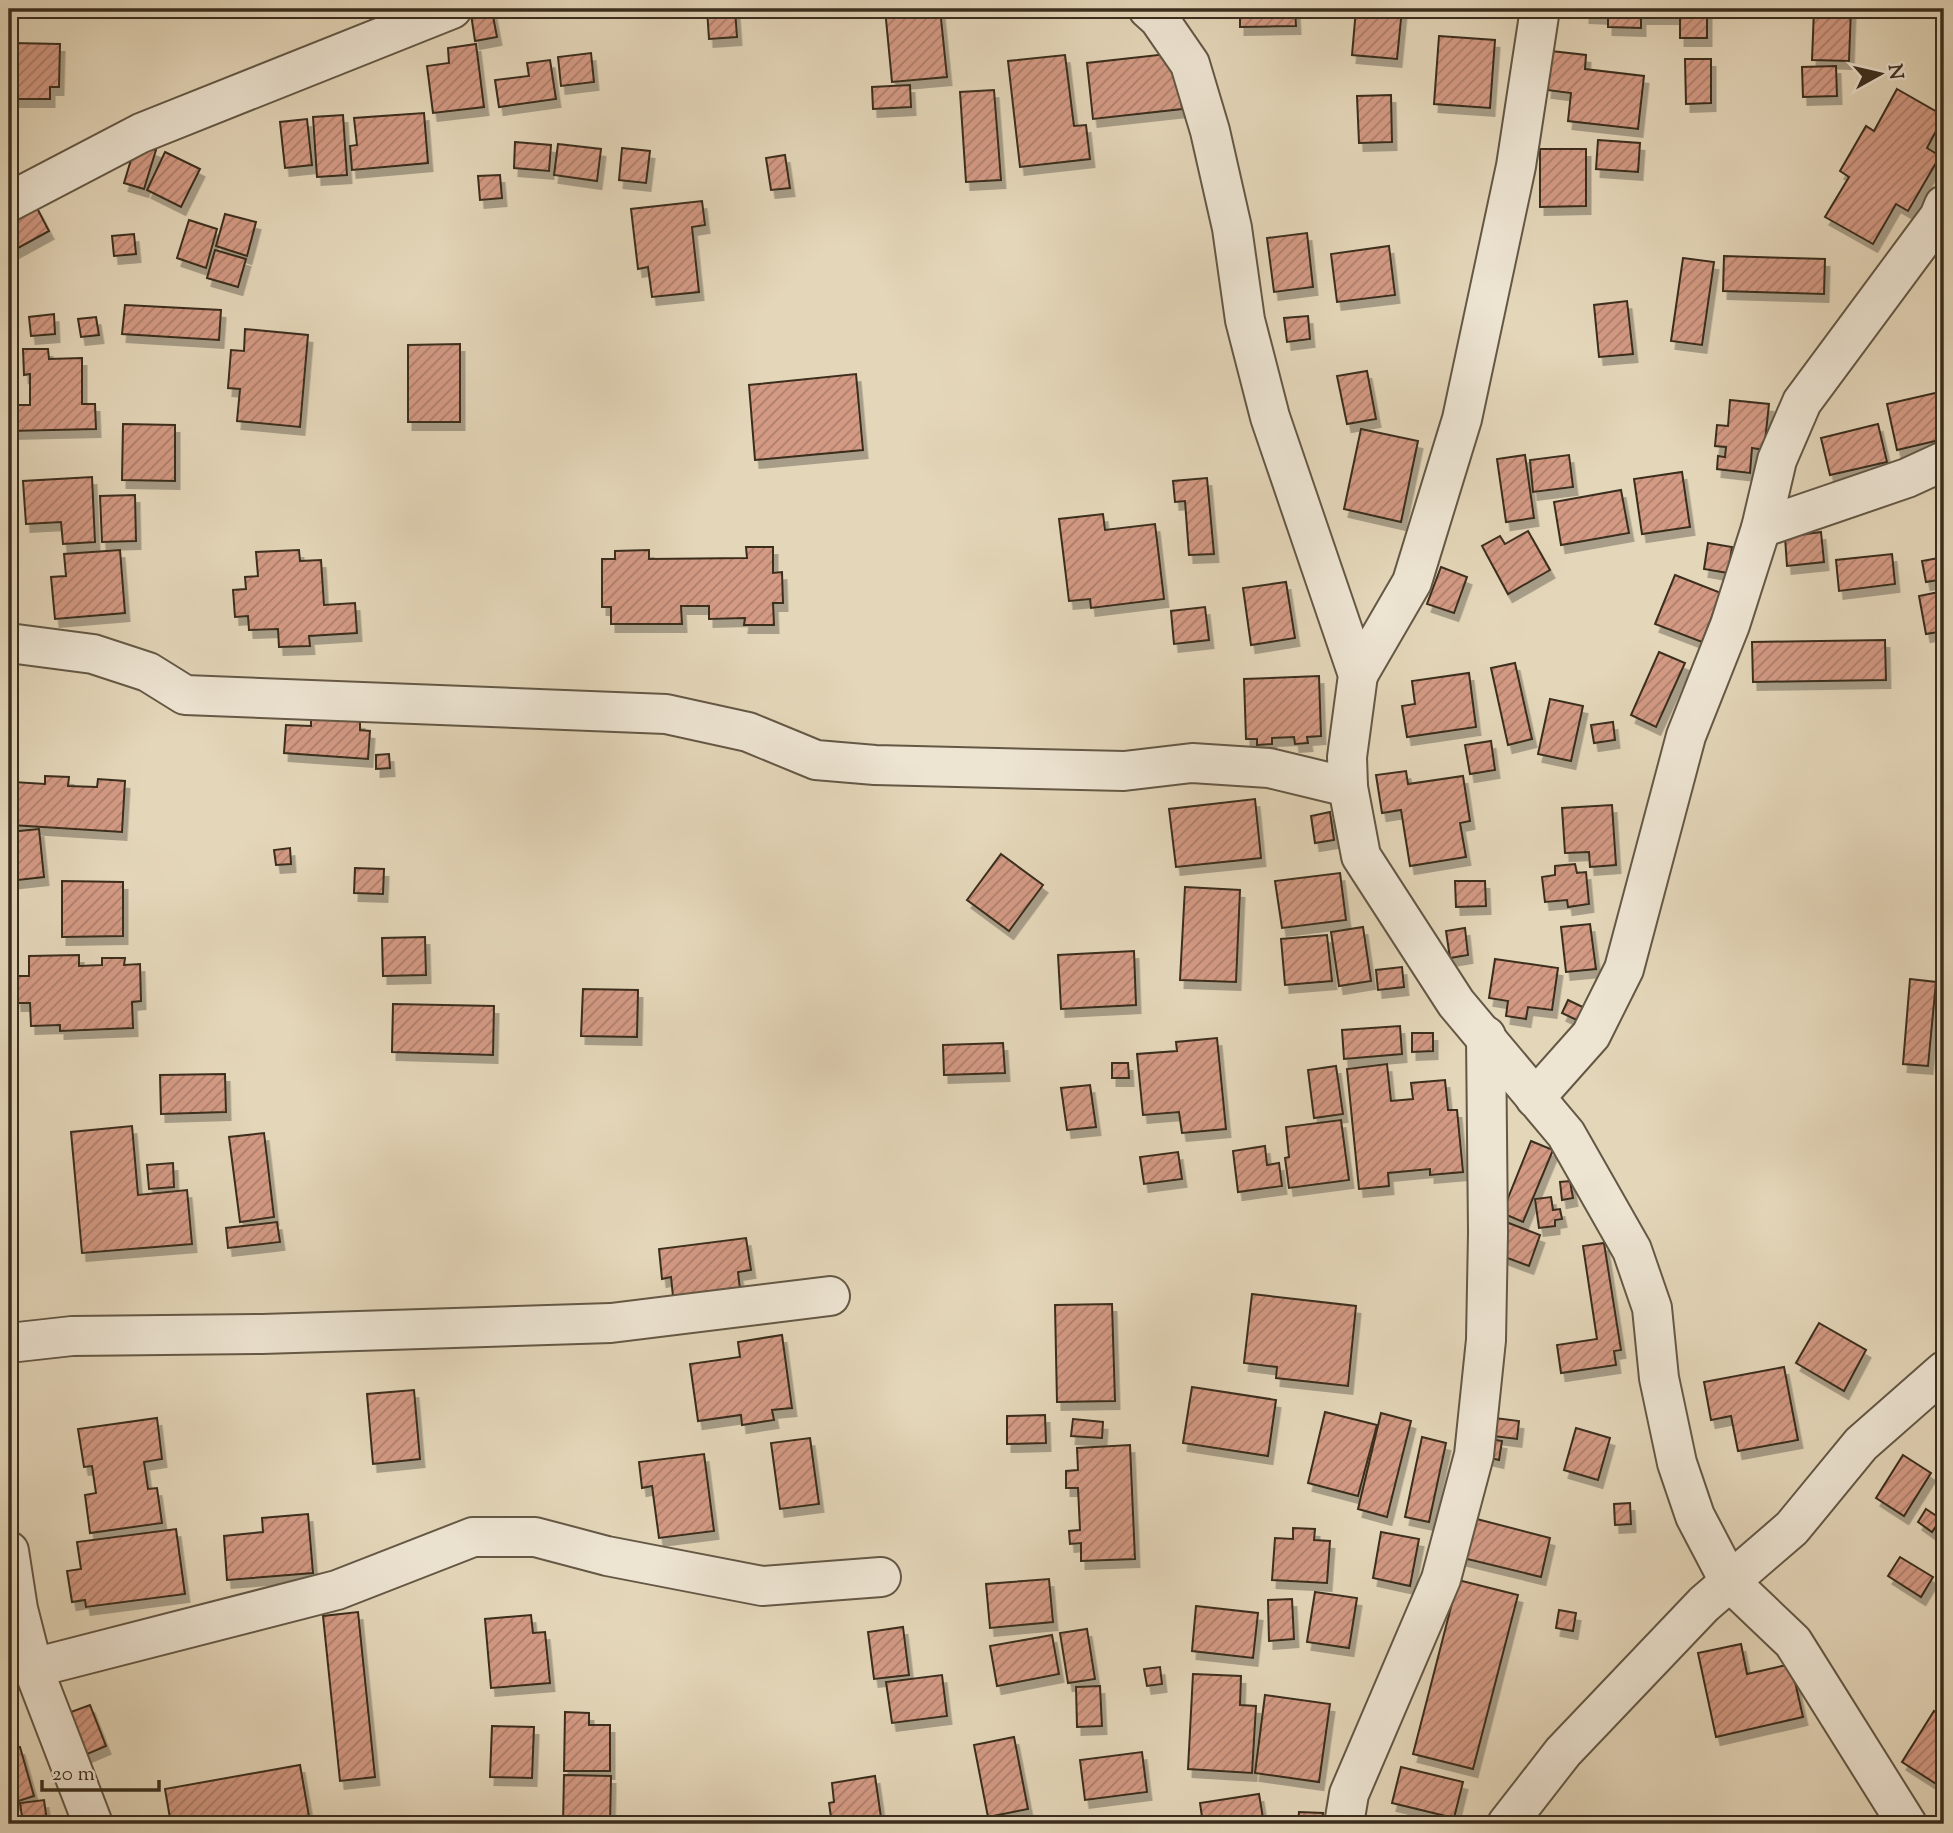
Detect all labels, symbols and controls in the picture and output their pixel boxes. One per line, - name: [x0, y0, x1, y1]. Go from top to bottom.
- north arrow: [1844, 38, 1914, 108]
- text: N: [1880, 63, 1909, 81]
- scale bar: [42, 1749, 159, 1793]
- text: 20 m: [52, 1760, 95, 1790]

